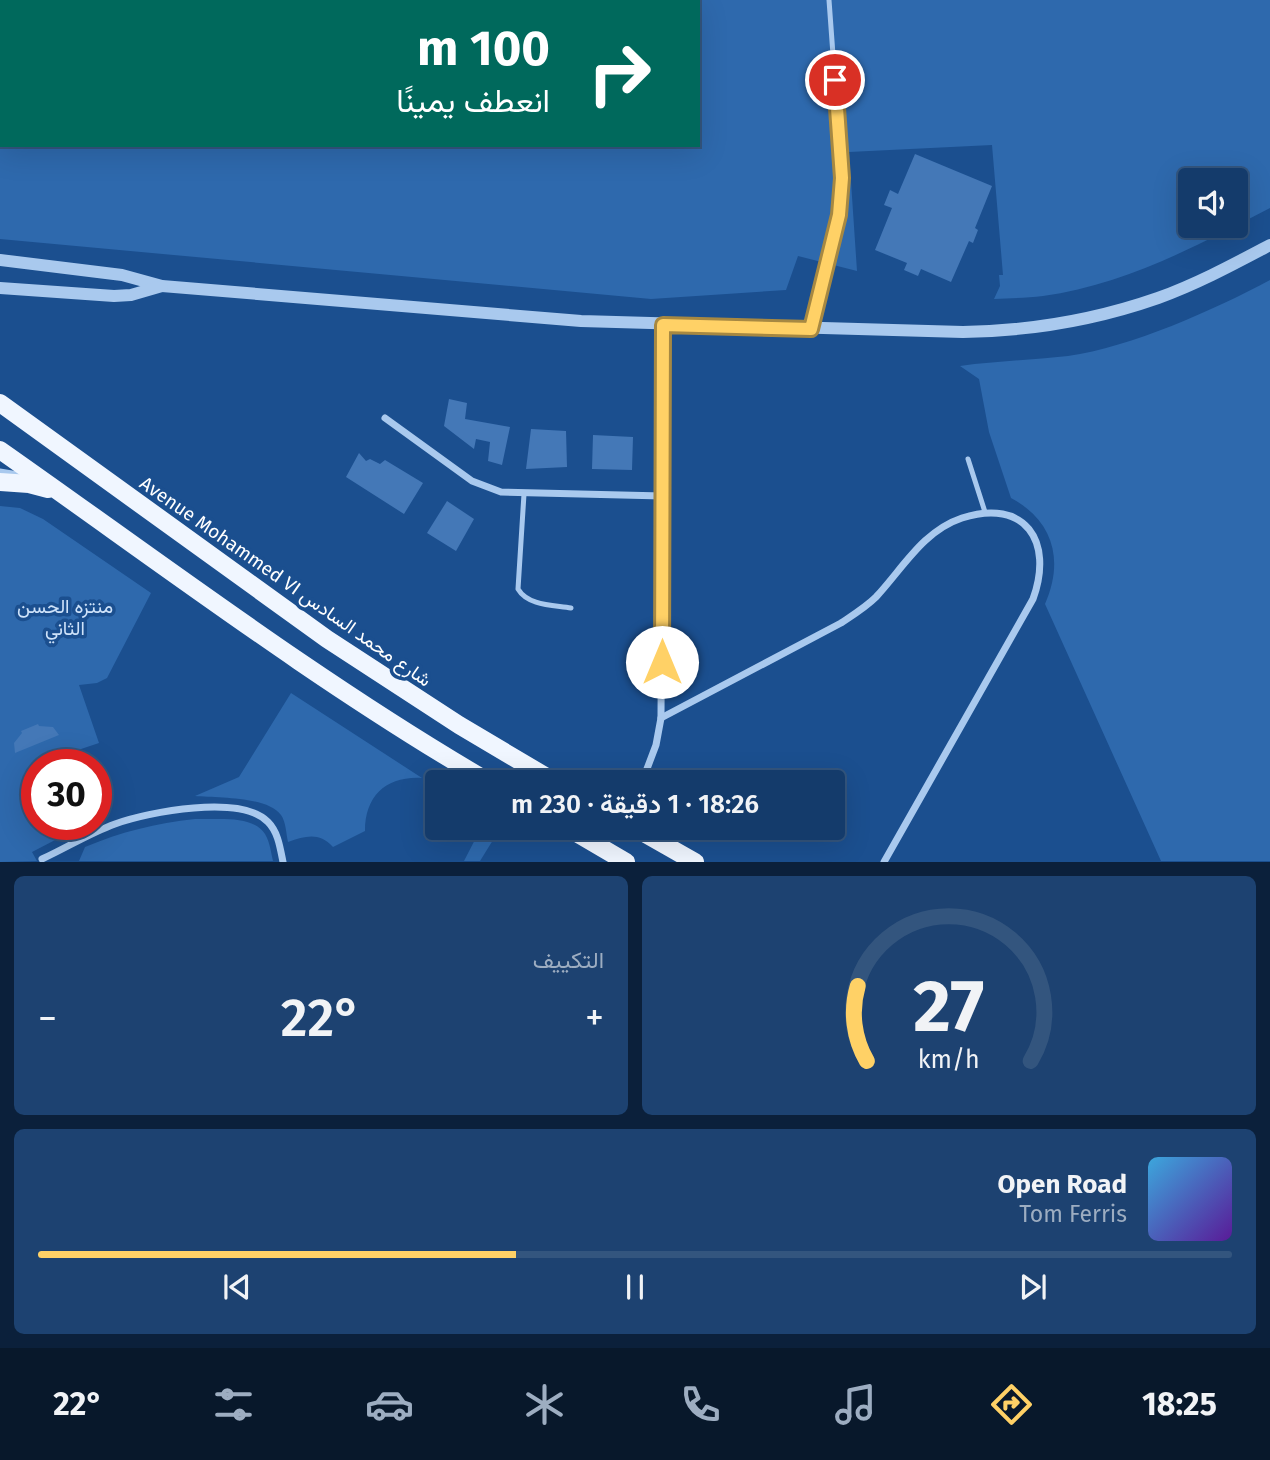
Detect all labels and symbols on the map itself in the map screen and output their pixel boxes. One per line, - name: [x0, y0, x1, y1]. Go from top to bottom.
- pin: [805, 50, 865, 110]
- street label: Avenue Mohammed VI شارع محمد السادس: [135, 471, 436, 692]
- park label: منتزه الحسن الثاني: [17, 595, 113, 644]
- position arrow: [625, 625, 699, 699]
- speed limit sign: 30: [21, 749, 112, 840]

